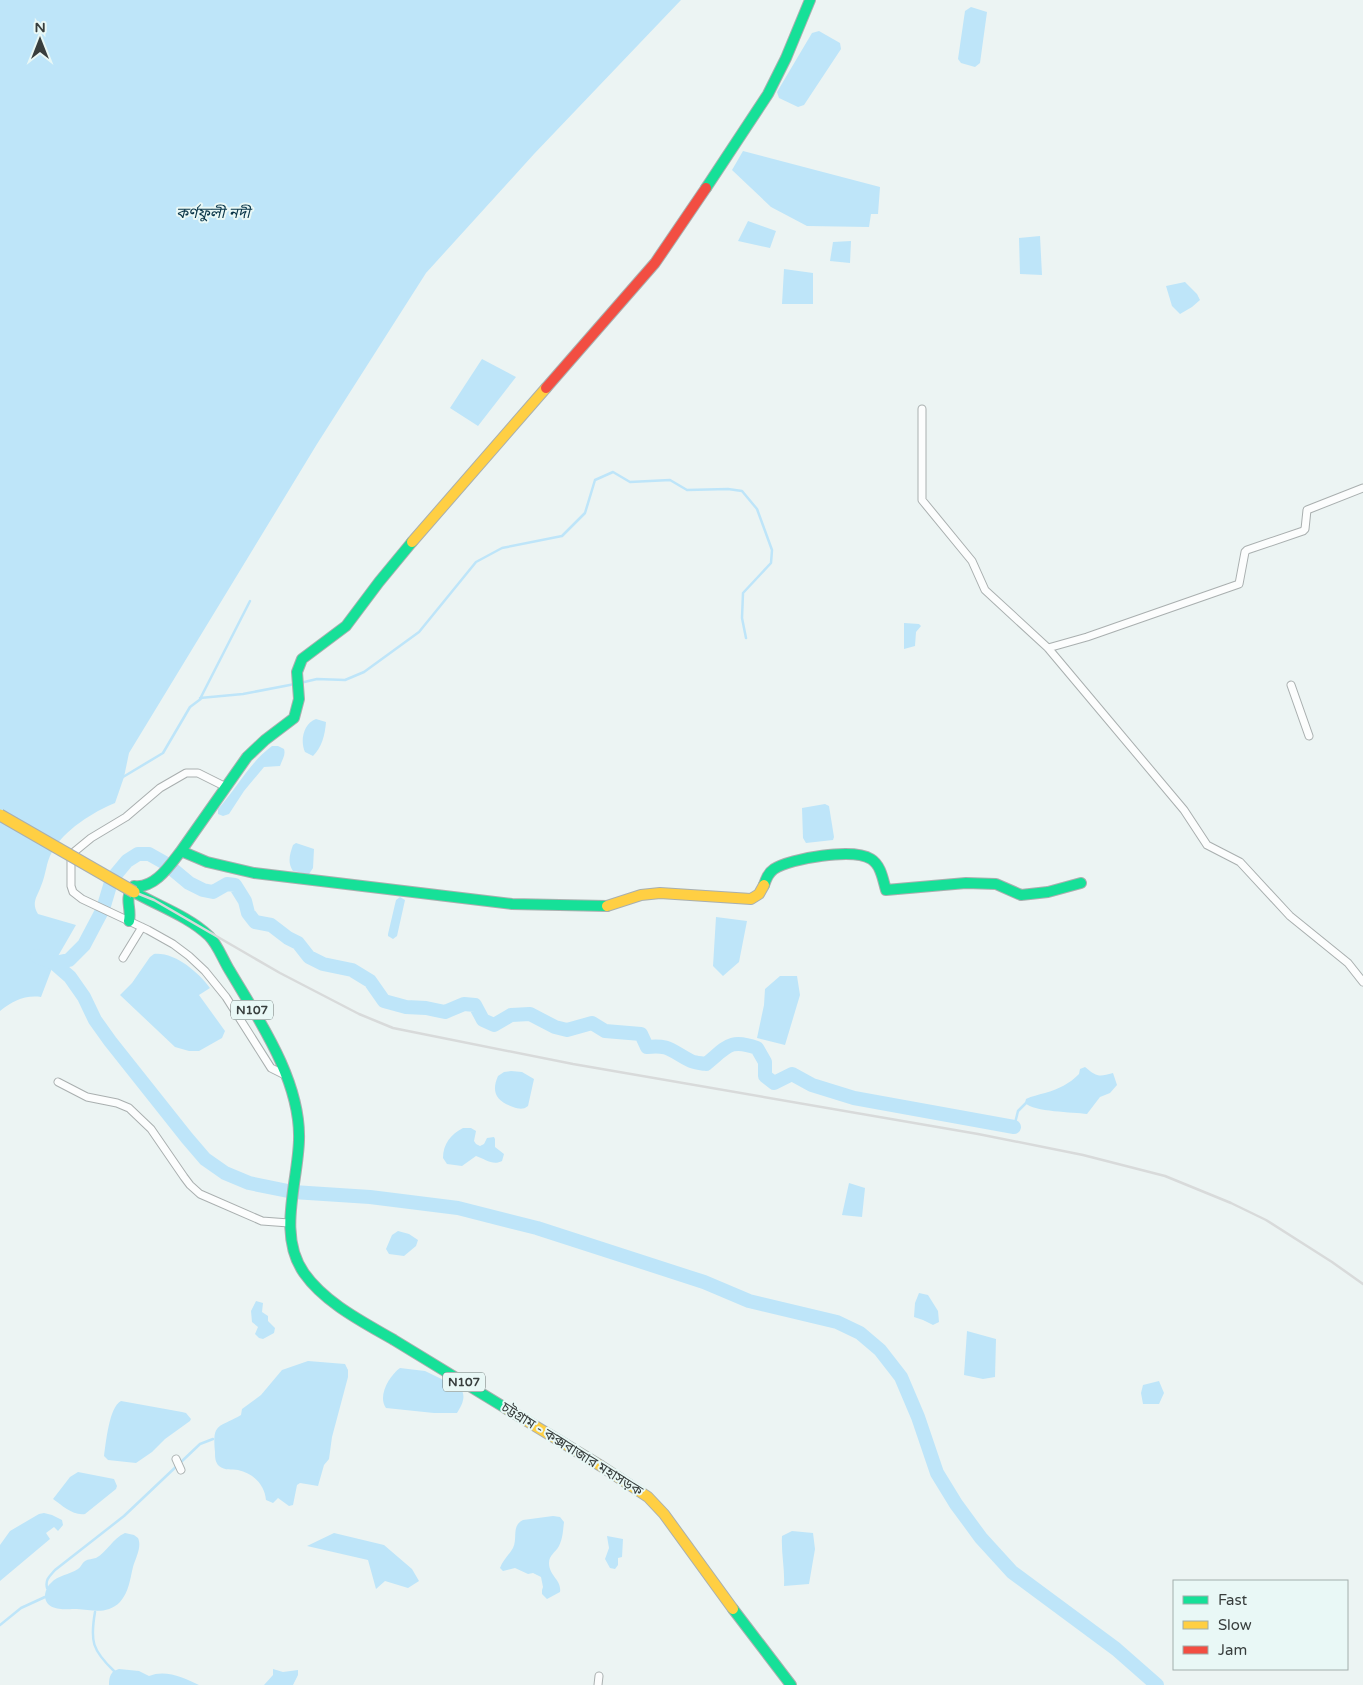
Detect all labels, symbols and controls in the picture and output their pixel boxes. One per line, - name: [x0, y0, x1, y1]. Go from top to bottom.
- north arrow: [15, 15, 65, 65]
- text: N: [34, 19, 46, 36]
- water label: কর্ণফুলী নদী: [176, 204, 253, 222]
- road number: N107: [231, 1000, 273, 1020]
- road number: N107: [443, 1372, 485, 1391]
- street label: চট্টগ্রাম - কক্সবাজার মহাসড়ক: [497, 1398, 647, 1500]
- legend: [1173, 1580, 1348, 1670]
- text: Fast: [1218, 1591, 1248, 1609]
- text: Slow: [1218, 1616, 1252, 1634]
- text: Jam: [1218, 1641, 1247, 1659]

